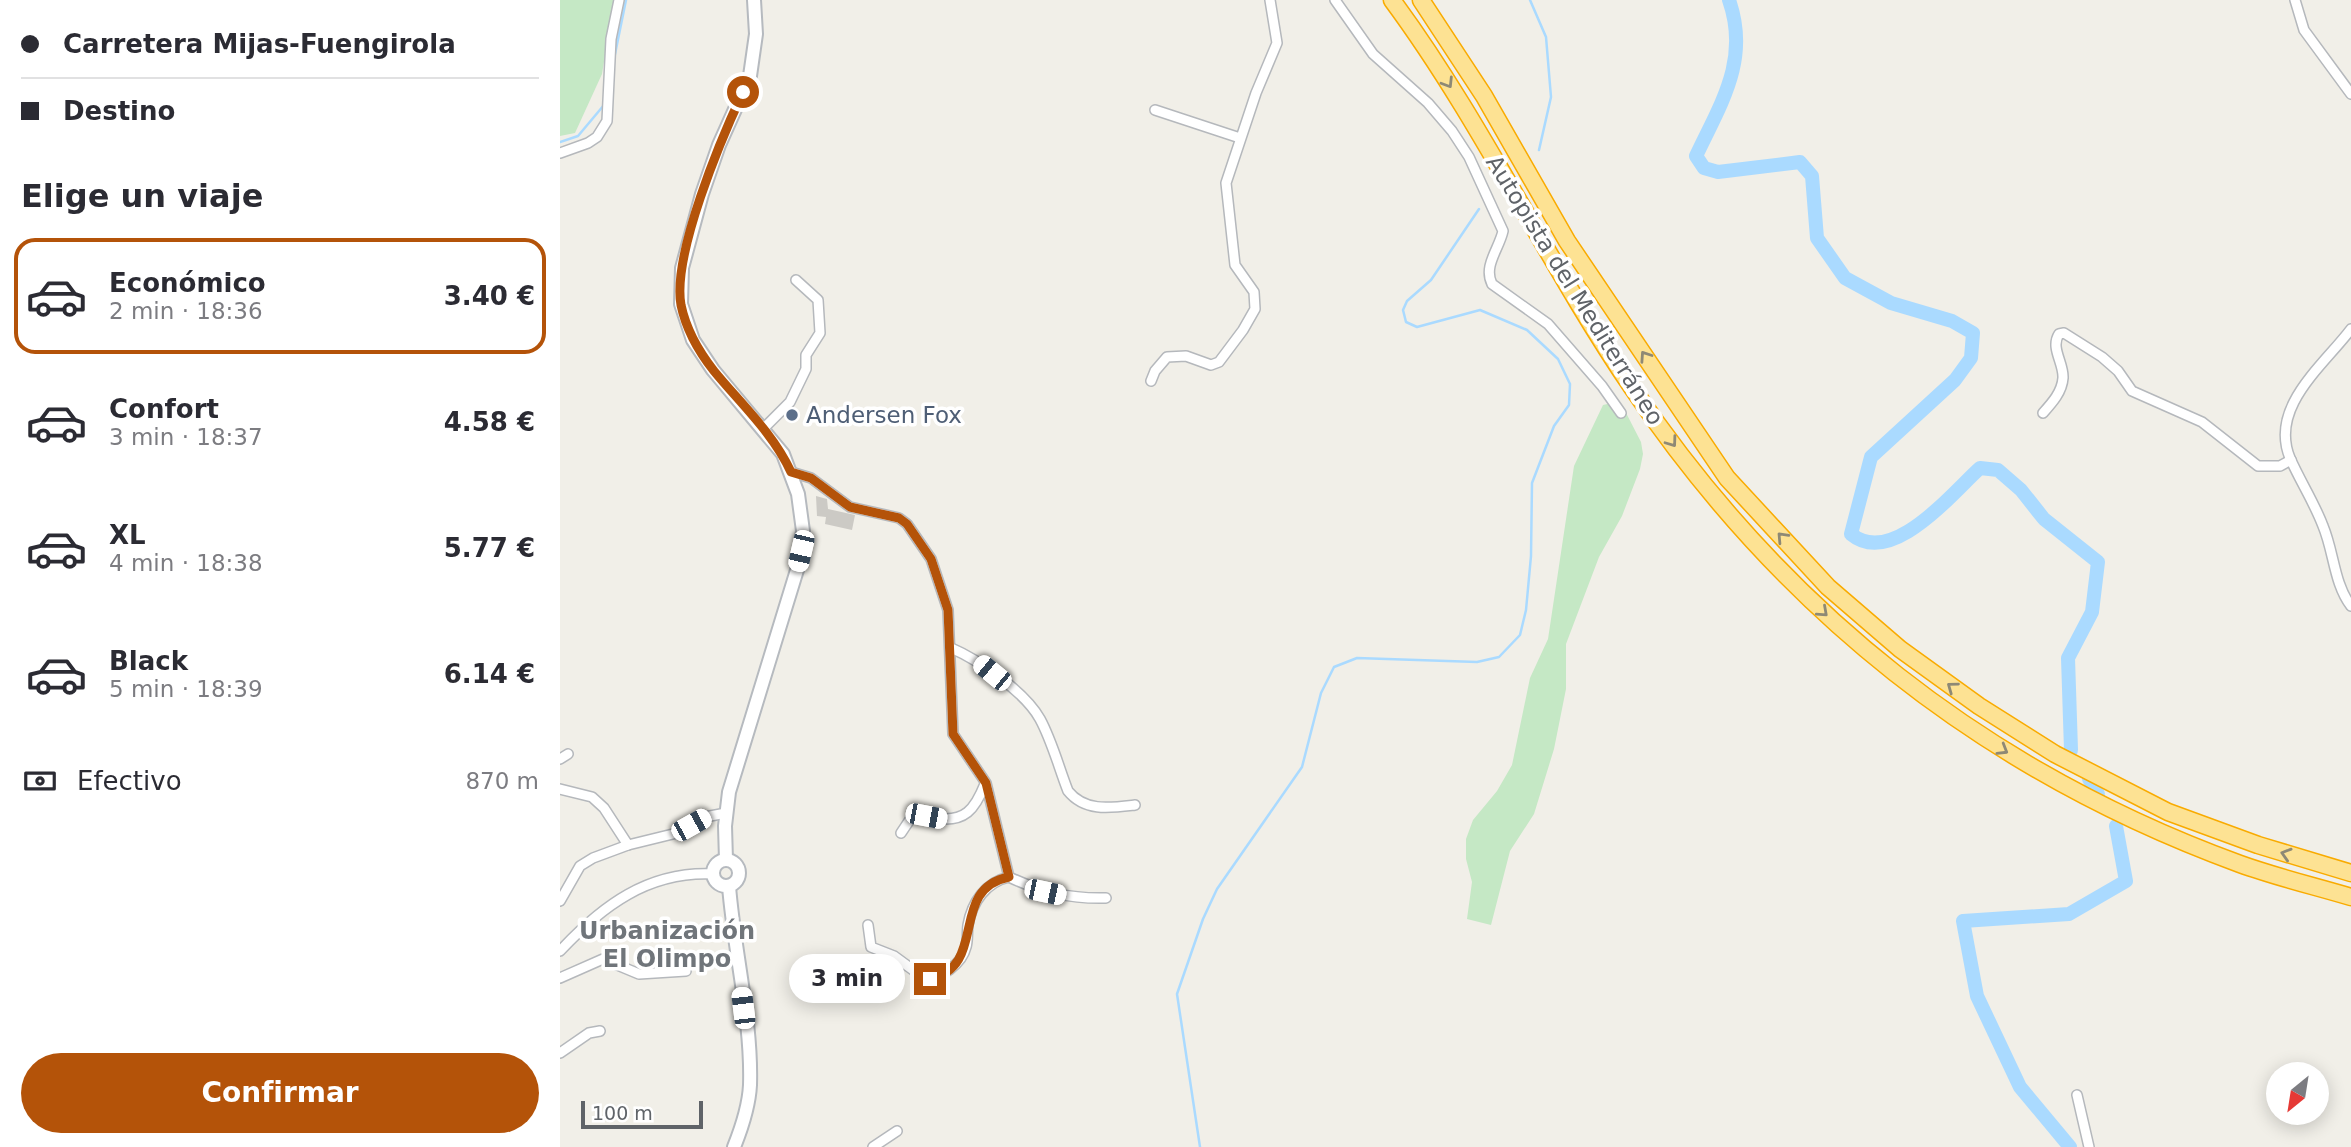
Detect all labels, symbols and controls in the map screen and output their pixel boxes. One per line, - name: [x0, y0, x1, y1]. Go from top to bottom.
- text: Carretera Mijas-Fuengirola: [63, 29, 456, 59]
- route start: [727, 76, 759, 108]
- one-way arrow: [1439, 76, 1452, 89]
- text: Destino: [63, 96, 175, 126]
- street label: Autopista del Mediterráneo: [1481, 150, 1669, 430]
- text: Elige un viaje: [21, 177, 263, 215]
- icon: car: [25, 265, 88, 328]
- text: Económico: [109, 268, 266, 298]
- text: 3.40 €: [444, 281, 535, 311]
- text: 2 min · 18:36: [109, 298, 263, 324]
- one-way arrow: [1640, 351, 1653, 364]
- icon: car: [25, 391, 88, 454]
- text: Confort: [109, 394, 219, 424]
- place label: Andersen Fox: [806, 402, 962, 428]
- text: 4.58 €: [444, 407, 535, 437]
- marker: Andersen Fox: [784, 407, 800, 423]
- text: 3 min · 18:37: [109, 424, 263, 450]
- one-way arrow: [1664, 434, 1676, 447]
- icon: car: [25, 517, 88, 580]
- text: XL: [109, 520, 146, 550]
- car: [787, 528, 816, 574]
- one-way arrow: [1778, 532, 1790, 545]
- text: 5.77 €: [444, 533, 535, 563]
- text: 4 min · 18:38: [109, 550, 263, 576]
- one-way arrow: [1815, 604, 1828, 616]
- icon: car: [25, 643, 88, 706]
- text: Black: [109, 646, 188, 676]
- car: [970, 652, 1015, 694]
- text: 6.14 €: [444, 659, 535, 689]
- text: 5 min · 18:39: [109, 676, 263, 702]
- one-way arrow: [1947, 683, 1960, 695]
- one-way arrow: [1996, 741, 2009, 754]
- icon: cash: [21, 762, 59, 800]
- text: Efectivo: [77, 766, 182, 796]
- text: 870 m: [465, 768, 539, 794]
- car: [904, 802, 949, 830]
- car: [668, 806, 715, 844]
- one-way arrow: [2280, 847, 2292, 862]
- car: [1023, 877, 1068, 907]
- district label: Urbanización El Olimpo: [579, 917, 755, 973]
- callout: 3 min: [790, 954, 906, 1004]
- route end: [914, 963, 946, 995]
- text: 3 min: [811, 965, 883, 991]
- car: [731, 986, 756, 1030]
- button: Confirmar: [21, 1053, 539, 1133]
- north arrow: [2266, 1062, 2329, 1125]
- map controls: [2266, 1062, 2329, 1125]
- scale bar: [581, 1098, 704, 1130]
- text: 100 m: [592, 1102, 653, 1124]

